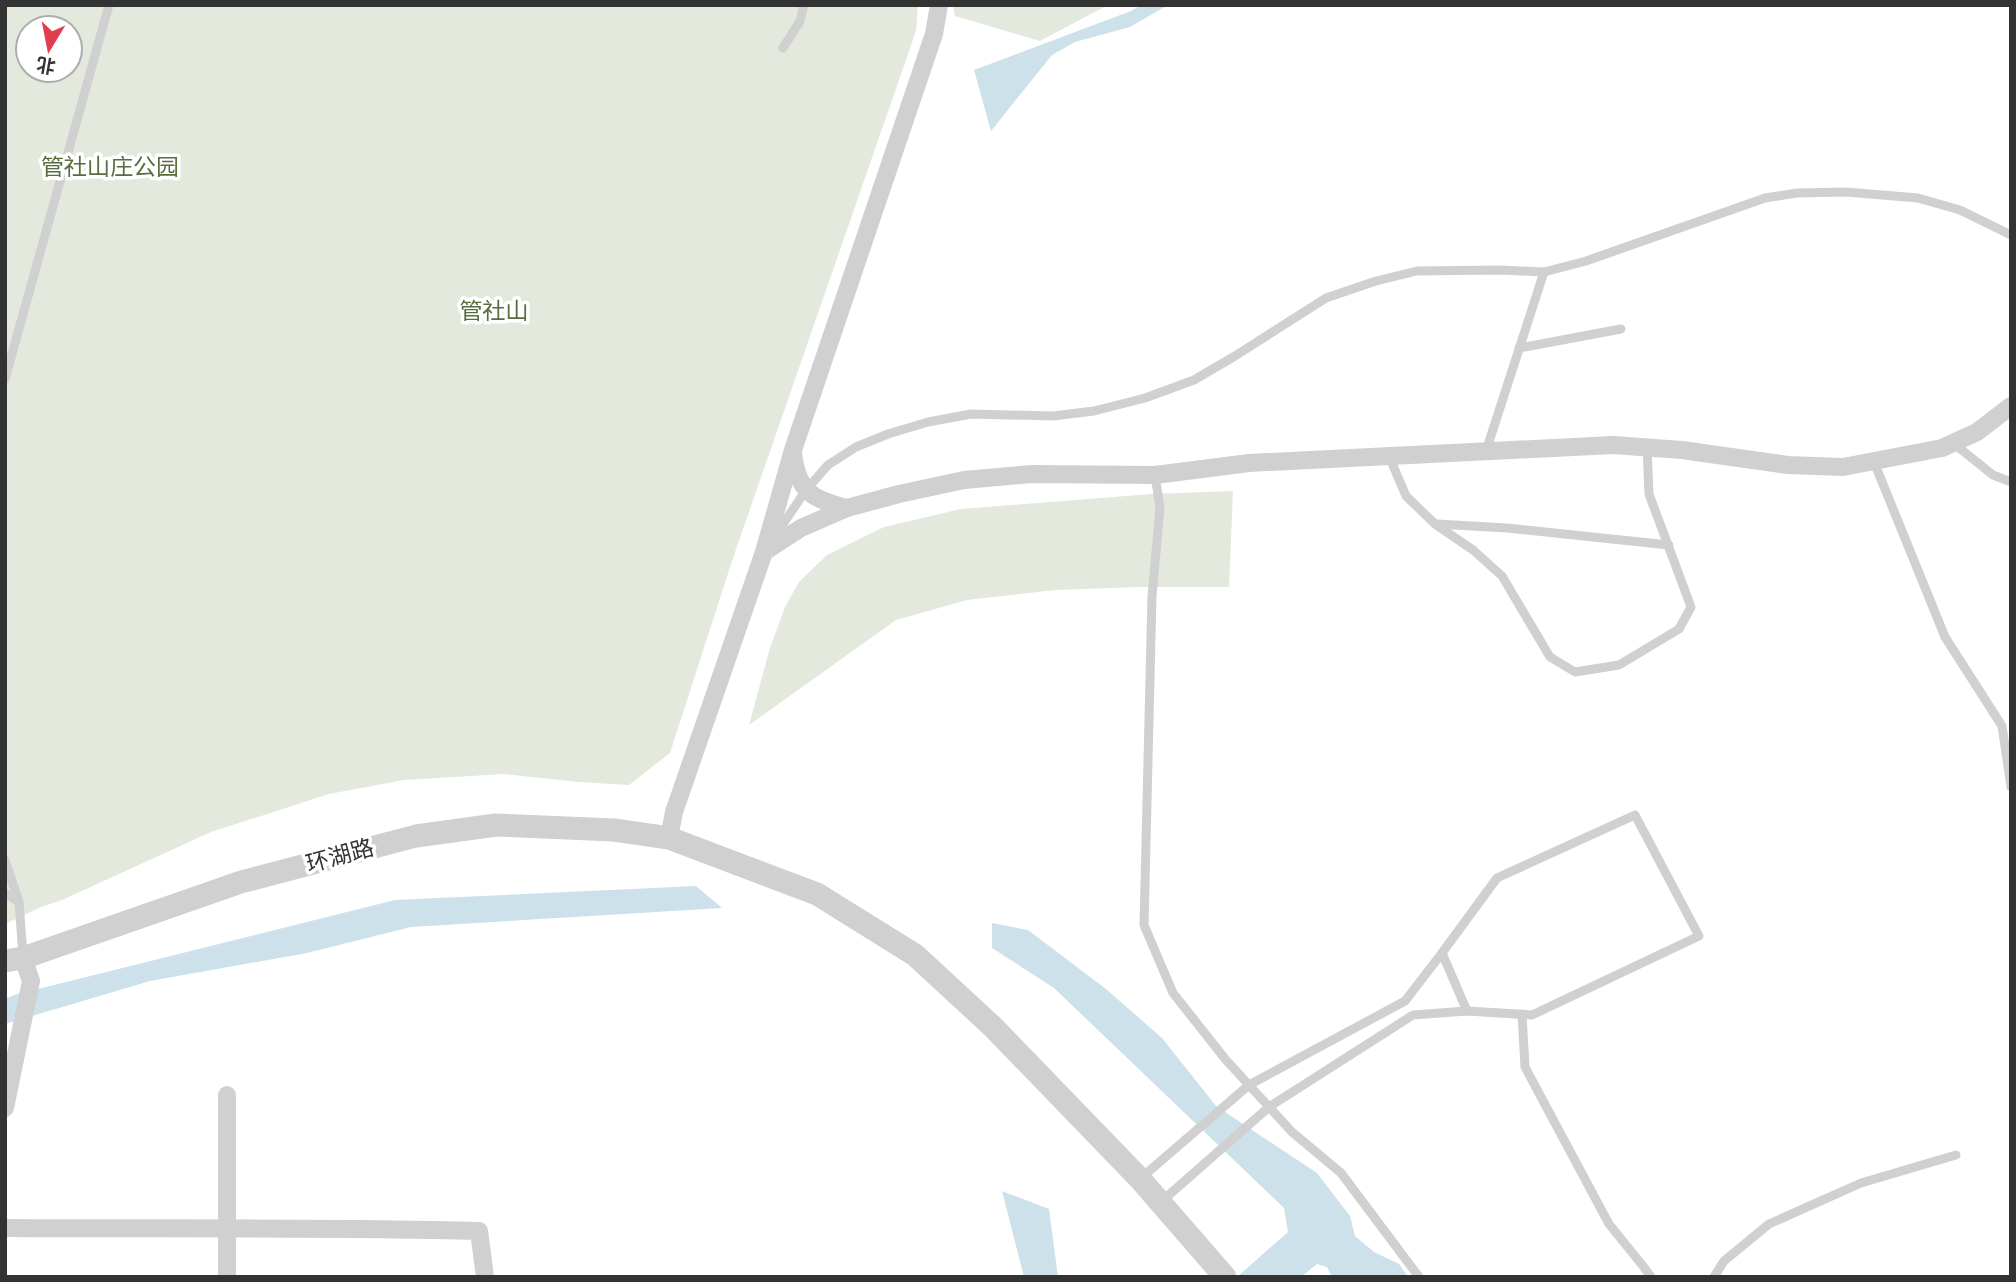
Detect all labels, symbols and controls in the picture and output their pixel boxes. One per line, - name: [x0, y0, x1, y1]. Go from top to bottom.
- north arrow: [14, 14, 84, 84]
- text: 北: [35, 50, 58, 79]
- park label: 管社山庄公园: [41, 152, 179, 183]
- park label: 管社山: [460, 296, 529, 327]
- street label: 环湖路: [303, 832, 377, 880]

